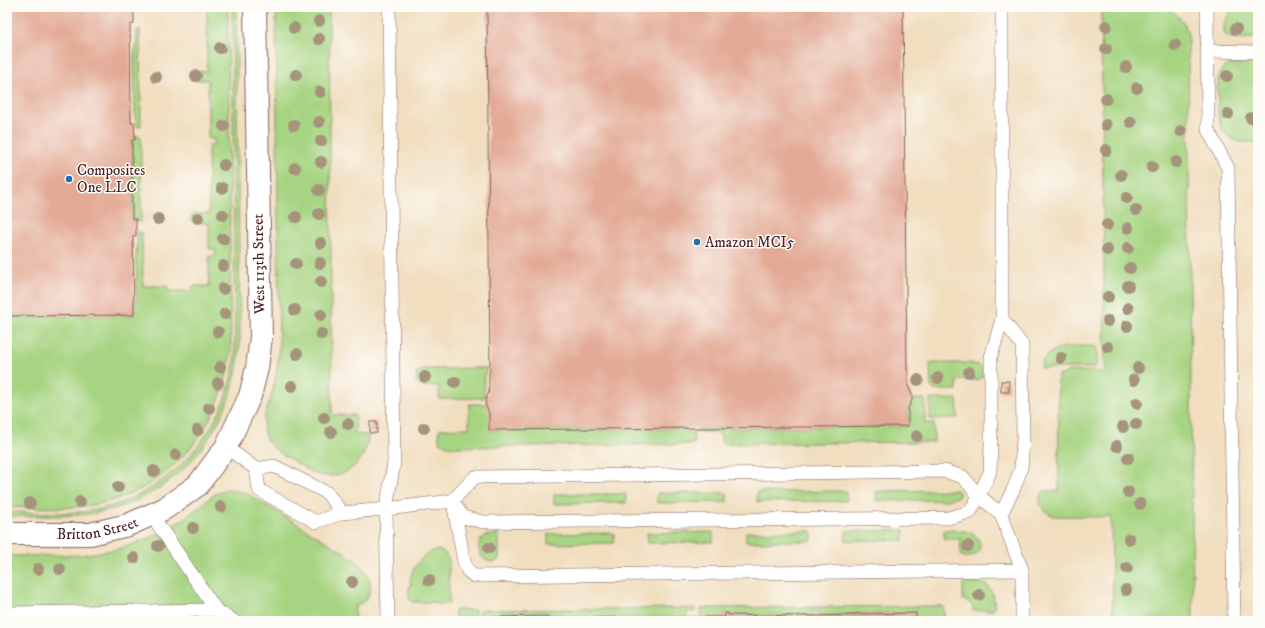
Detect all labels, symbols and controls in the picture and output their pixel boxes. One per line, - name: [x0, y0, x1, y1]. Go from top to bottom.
- place label: Composites One LLC: [77, 161, 145, 197]
- marker: Composites One LLC: [64, 174, 74, 184]
- street label: West 113th Street: [249, 214, 269, 315]
- place label: Amazon MCI5: [705, 233, 795, 252]
- marker: Amazon MCI5: [692, 237, 702, 247]
- street label: Britton Street: [57, 512, 141, 544]

